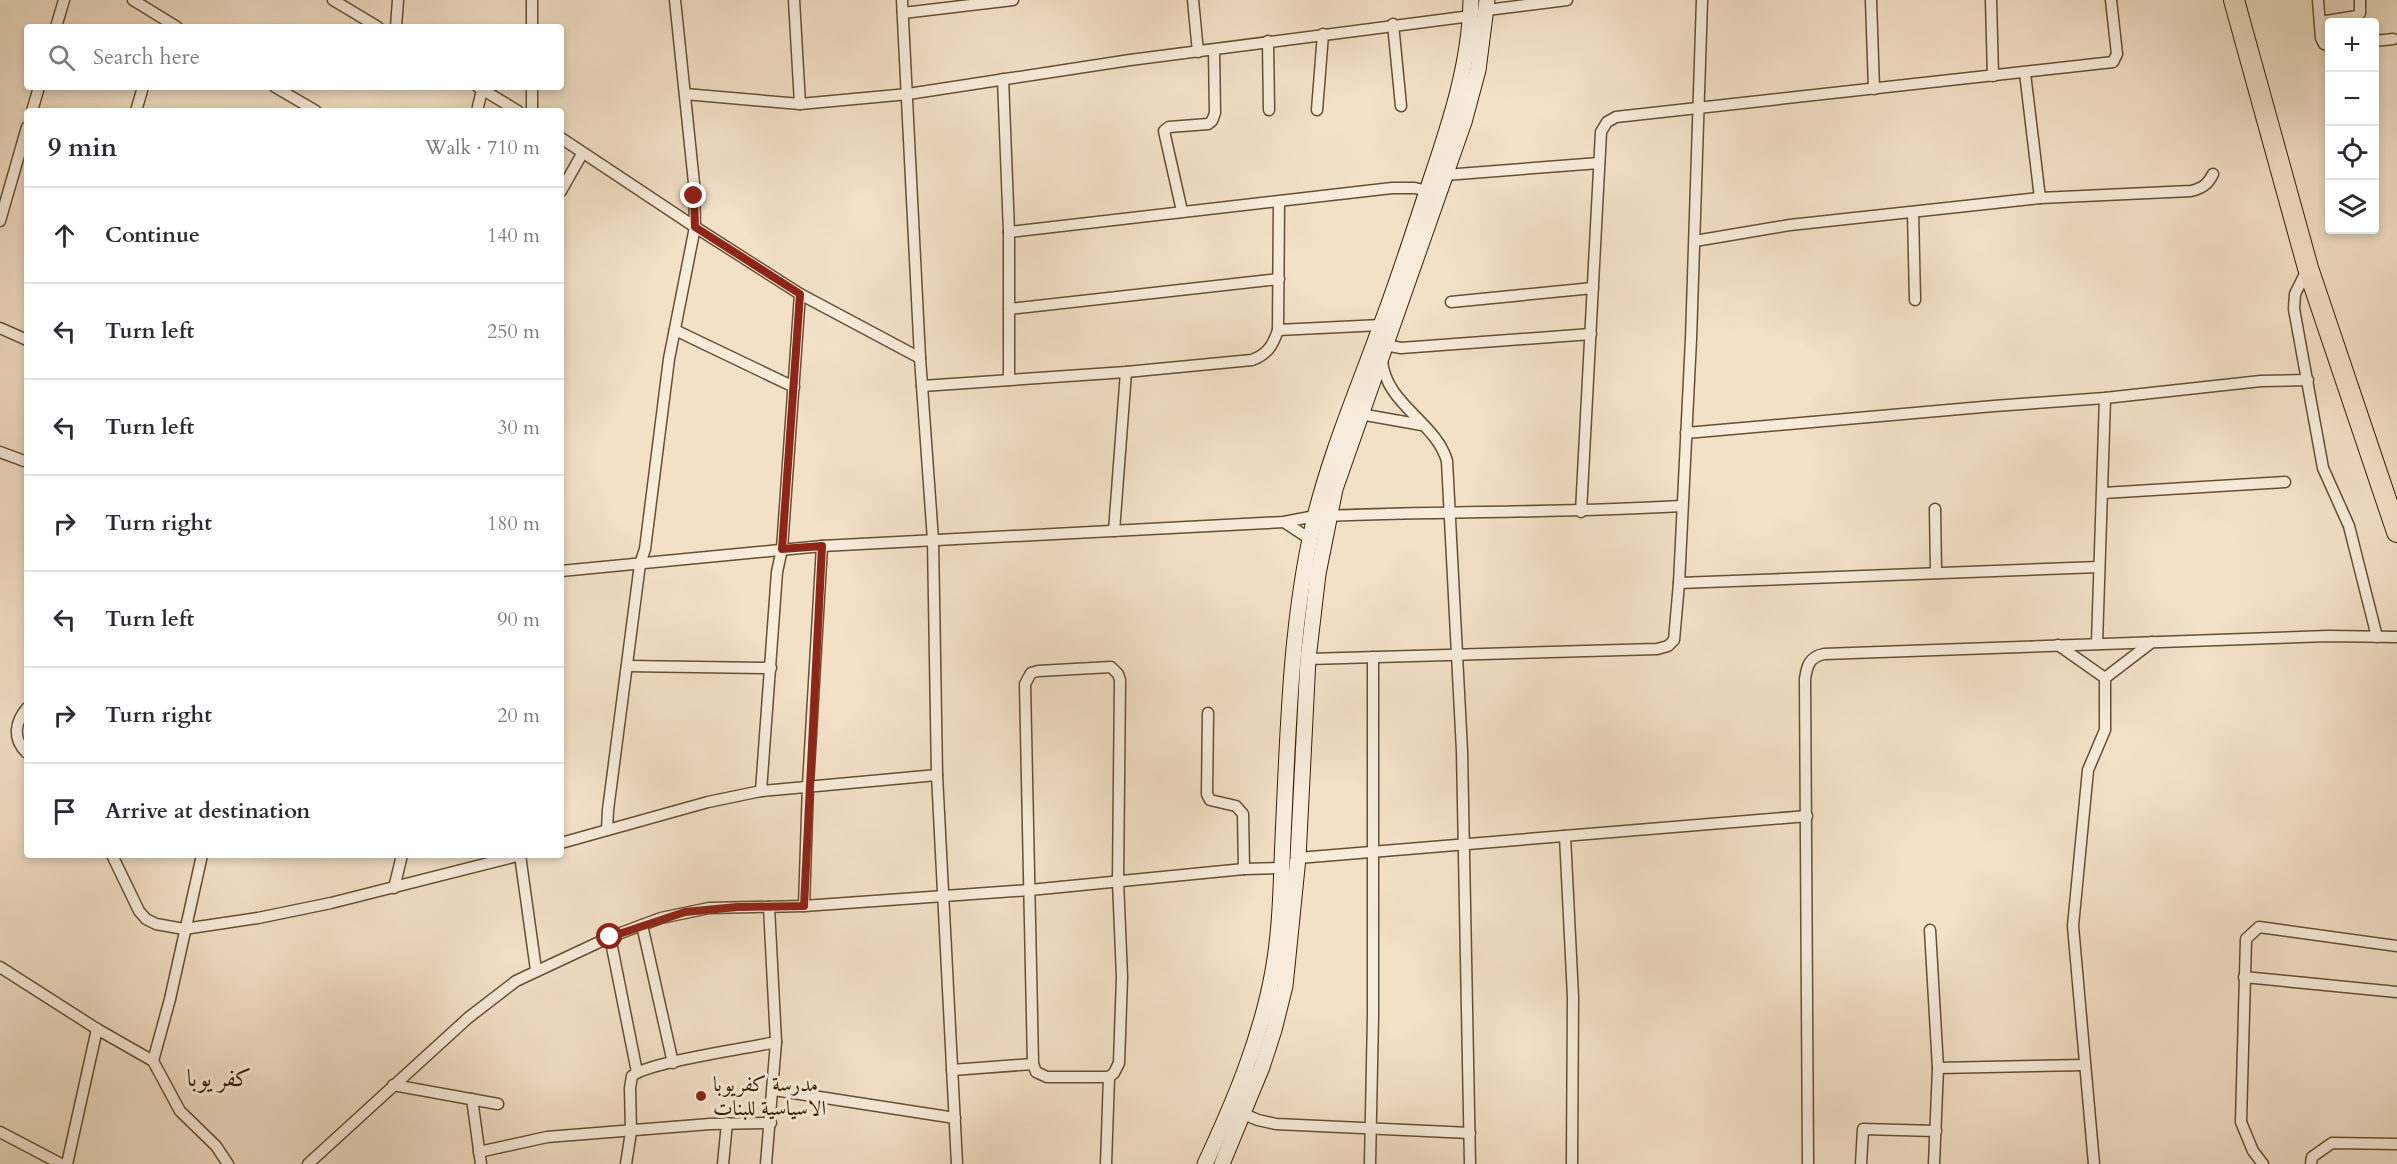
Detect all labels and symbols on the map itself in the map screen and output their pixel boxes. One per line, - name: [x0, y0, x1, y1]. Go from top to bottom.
- route end: [680, 182, 706, 208]
- route start: [596, 923, 622, 949]
- district label: كفر يوبا: [187, 1062, 251, 1095]
- place label: مدرسة كفريوبا الاسياسية للبنات: [713, 1070, 826, 1123]
- marker: مدرسة كفريوبا الاسياسية للبنات: [694, 1089, 708, 1103]

